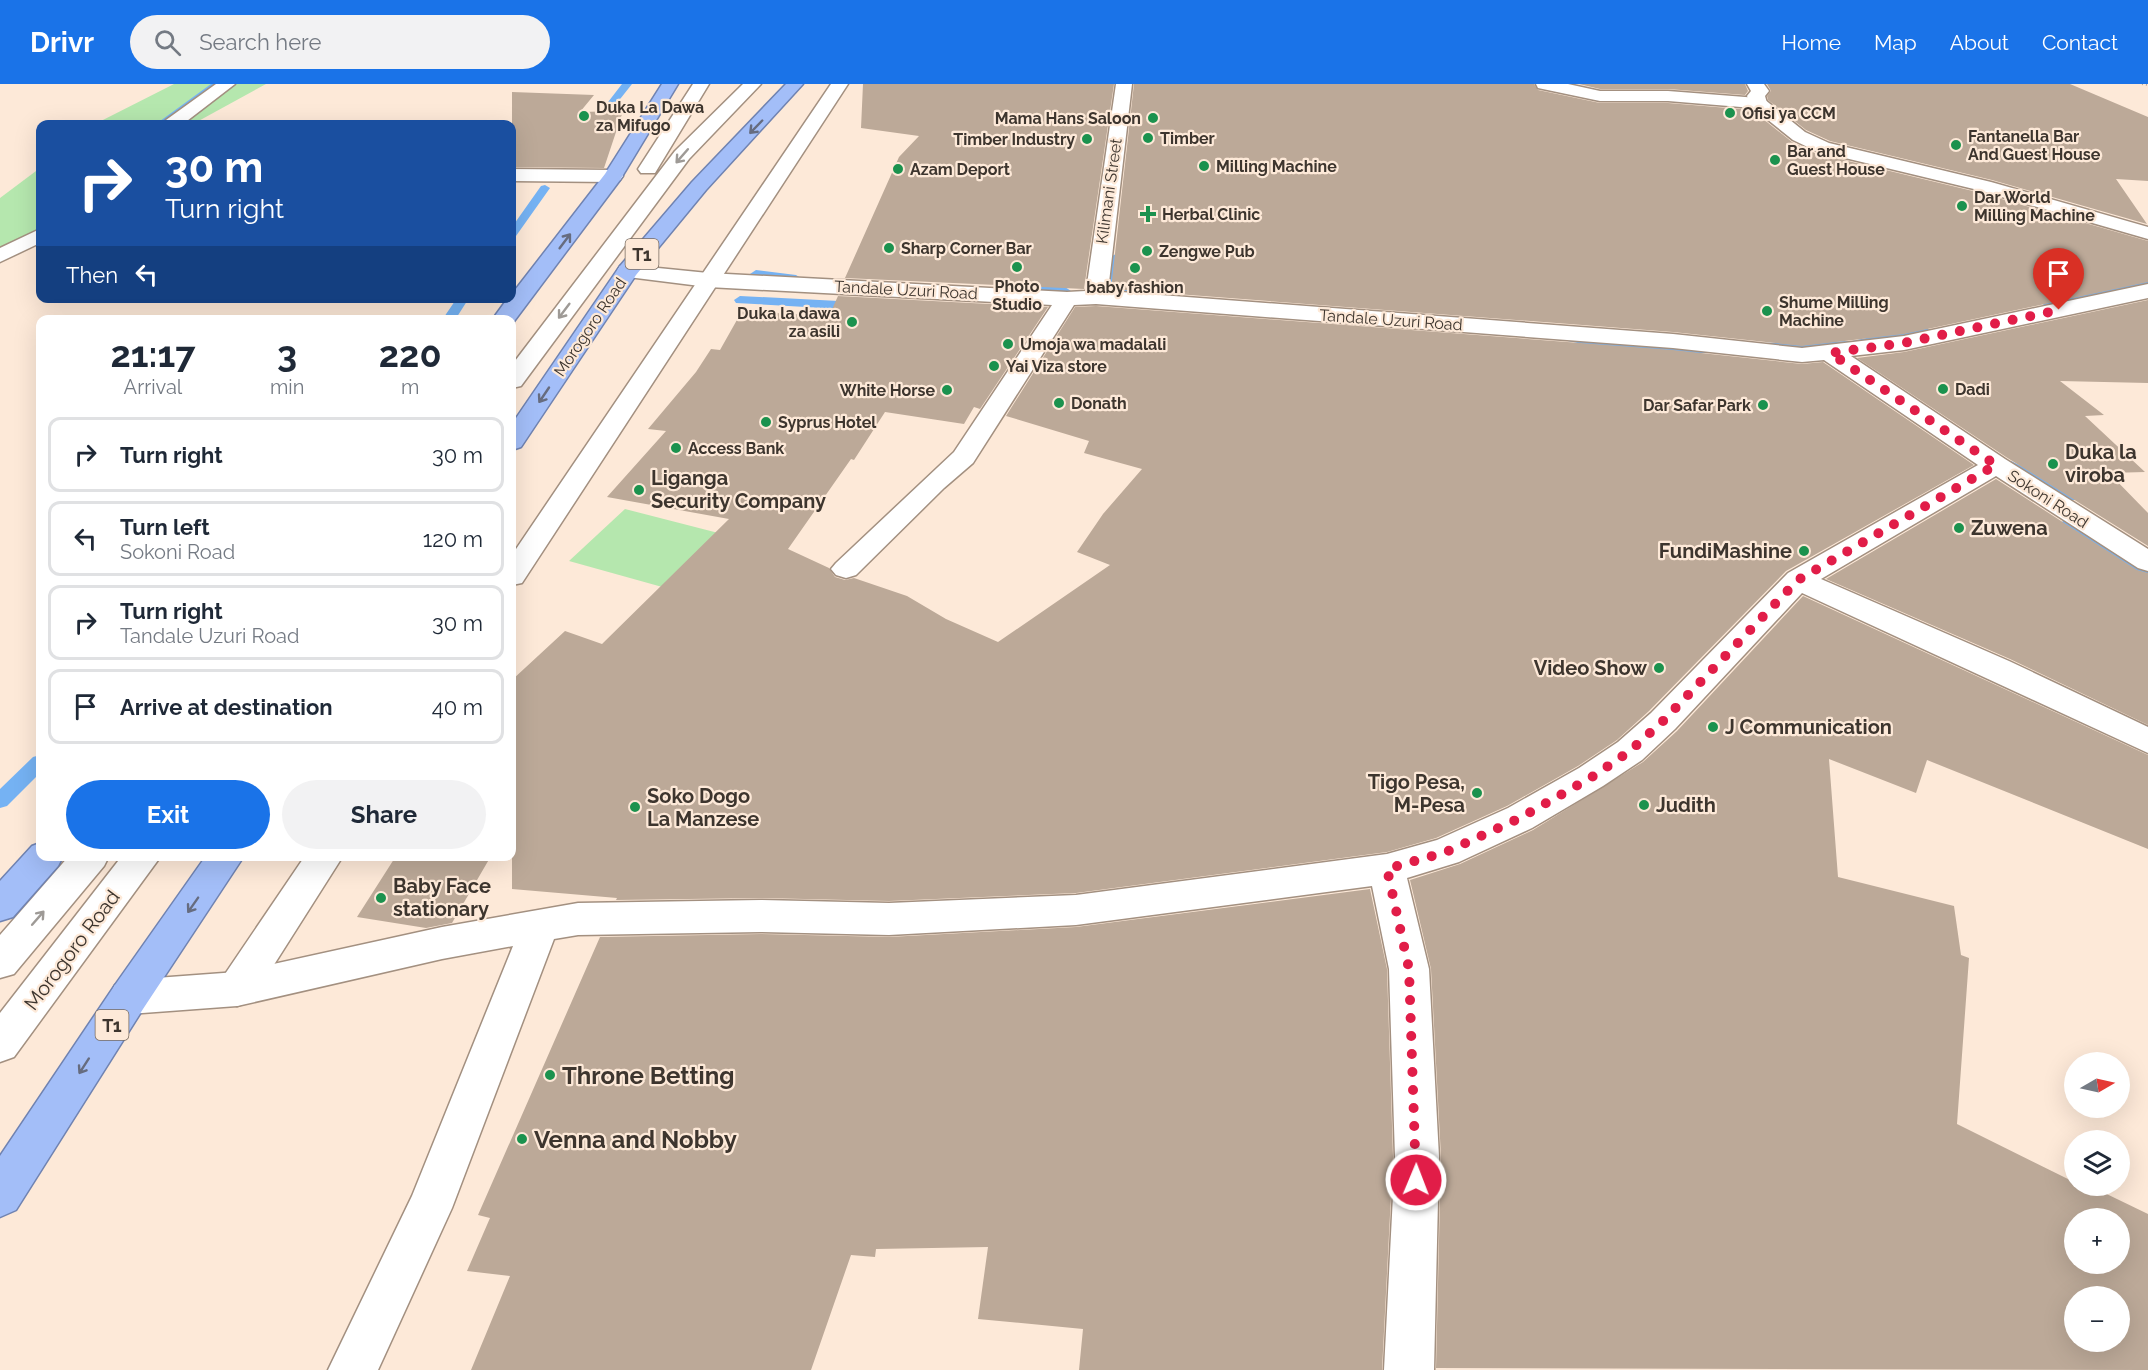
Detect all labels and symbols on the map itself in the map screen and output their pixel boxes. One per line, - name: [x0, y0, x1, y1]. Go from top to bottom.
- place label: Duka La Dawa za Mifugo: [596, 98, 704, 135]
- place label: Ofisi ya CCM: [1742, 104, 1836, 123]
- marker: Ofisi ya CCM: [1723, 106, 1737, 120]
- marker: Duka La Dawa za Mifugo: [577, 109, 591, 123]
- place label: Mama Hans Saloon: [995, 109, 1141, 128]
- marker: Mama Hans Saloon: [1146, 111, 1160, 125]
- one-way arrow: [748, 120, 763, 135]
- place label: Fantanella Bar And Guest House: [1968, 127, 2101, 164]
- place label: Timber: [1160, 129, 1215, 148]
- place label: Timber Industry: [953, 130, 1075, 149]
- marker: Timber: [1141, 131, 1155, 145]
- marker: Timber Industry: [1080, 132, 1094, 146]
- street label: Kilimani Street: [1092, 136, 1126, 245]
- marker: Fantanella Bar And Guest House: [1949, 138, 1963, 152]
- place label: Bar and Guest House: [1787, 142, 1885, 179]
- one-way arrow: [675, 148, 689, 163]
- marker: Bar and Guest House: [1768, 153, 1782, 167]
- place label: Milling Machine: [1216, 157, 1337, 176]
- marker: Milling Machine: [1197, 159, 1211, 173]
- place label: Azam Deport: [910, 160, 1010, 179]
- marker: Azam Deport: [891, 162, 905, 176]
- place label: Dar World Milling Machine: [1974, 188, 2095, 225]
- marker: Dar World Milling Machine: [1955, 199, 1969, 213]
- marker: Herbal Clinic: [1139, 205, 1157, 223]
- place label: Herbal Clinic: [1162, 205, 1260, 224]
- one-way arrow: [559, 233, 571, 249]
- road number: T1: [626, 239, 658, 269]
- place label: Sharp Corner Bar: [901, 239, 1032, 258]
- marker: Sharp Corner Bar: [882, 241, 896, 255]
- place label: Zengwe Pub: [1159, 242, 1255, 261]
- marker: Zengwe Pub: [1140, 244, 1154, 258]
- pin: [2033, 248, 2084, 310]
- marker: Photo Studio: [1010, 260, 1024, 274]
- marker: baby fashion: [1128, 261, 1142, 275]
- street label: Morogoro Road: [550, 274, 630, 380]
- street label: Tandale Uzuri Road: [834, 277, 978, 303]
- place label: Photo Studio: [992, 277, 1042, 314]
- place label: baby fashion: [1086, 278, 1184, 297]
- place label: Shume Milling Machine: [1779, 293, 1889, 330]
- one-way arrow: [558, 302, 571, 318]
- place label: Duka la dawa za asili: [737, 304, 840, 341]
- marker: Shume Milling Machine: [1760, 304, 1774, 318]
- street label: Tandale Uzuri Road: [1319, 306, 1463, 334]
- marker: Duka la dawa za asili: [845, 315, 859, 329]
- place label: Umoja wa madalali: [1020, 335, 1166, 354]
- marker: Umoja wa madalali: [1001, 337, 1015, 351]
- place label: Yai Viza store: [1006, 357, 1107, 376]
- marker: Yai Viza store: [987, 359, 1001, 373]
- place label: Dadi: [1955, 380, 1990, 399]
- place label: White Horse: [840, 381, 935, 400]
- marker: Dadi: [1936, 382, 1950, 396]
- marker: White Horse: [940, 383, 954, 397]
- one-way arrow: [538, 386, 550, 403]
- place label: Donath: [1071, 394, 1127, 413]
- marker: Donath: [1052, 396, 1066, 410]
- place label: Dar Safar Park: [1643, 396, 1751, 415]
- marker: Dar Safar Park: [1756, 398, 1770, 412]
- place label: Syprus Hotel: [778, 413, 877, 432]
- marker: Syprus Hotel: [759, 415, 773, 429]
- place label: Access Bank: [688, 439, 784, 458]
- place label: Duka la viroba: [2065, 440, 2137, 487]
- marker: Access Bank: [669, 441, 683, 455]
- marker: Duka la viroba: [2046, 457, 2060, 471]
- place label: Liganga Security Company: [651, 466, 826, 513]
- street label: Sokoni Road: [2004, 466, 2092, 532]
- marker: Liganga Security Company: [632, 483, 646, 497]
- place label: Zuwena: [1971, 516, 2048, 540]
- marker: Zuwena: [1952, 521, 1966, 535]
- place label: FundiMashine: [1659, 539, 1792, 563]
- marker: FundiMashine: [1797, 544, 1811, 558]
- place label: Video Show: [1534, 656, 1647, 680]
- marker: Video Show: [1652, 661, 1666, 675]
- place label: J Communication: [1725, 715, 1892, 739]
- marker: J Communication: [1706, 720, 1720, 734]
- place label: Tigo Pesa, M-Pesa: [1368, 770, 1465, 817]
- place label: Soko Dogo La Manzese: [647, 784, 759, 831]
- marker: Tigo Pesa, M-Pesa: [1470, 786, 1484, 800]
- place label: Judith: [1656, 793, 1716, 817]
- marker: Judith: [1637, 798, 1651, 812]
- marker: Soko Dogo La Manzese: [628, 800, 642, 814]
- place label: Baby Face stationary: [393, 874, 491, 921]
- street label: Morogoro Road: [19, 885, 125, 1015]
- marker: Baby Face stationary: [374, 891, 388, 905]
- one-way arrow: [187, 896, 199, 912]
- one-way arrow: [31, 911, 45, 926]
- road number: T1: [96, 1010, 128, 1040]
- north arrow: [2064, 1052, 2130, 1118]
- one-way arrow: [78, 1058, 90, 1074]
- place label: Throne Betting: [562, 1061, 734, 1090]
- marker: Throne Betting: [543, 1068, 557, 1082]
- place label: Venna and Nobby: [534, 1125, 737, 1154]
- marker: Venna and Nobby: [515, 1132, 529, 1146]
- position arrow: [1384, 1148, 1448, 1212]

